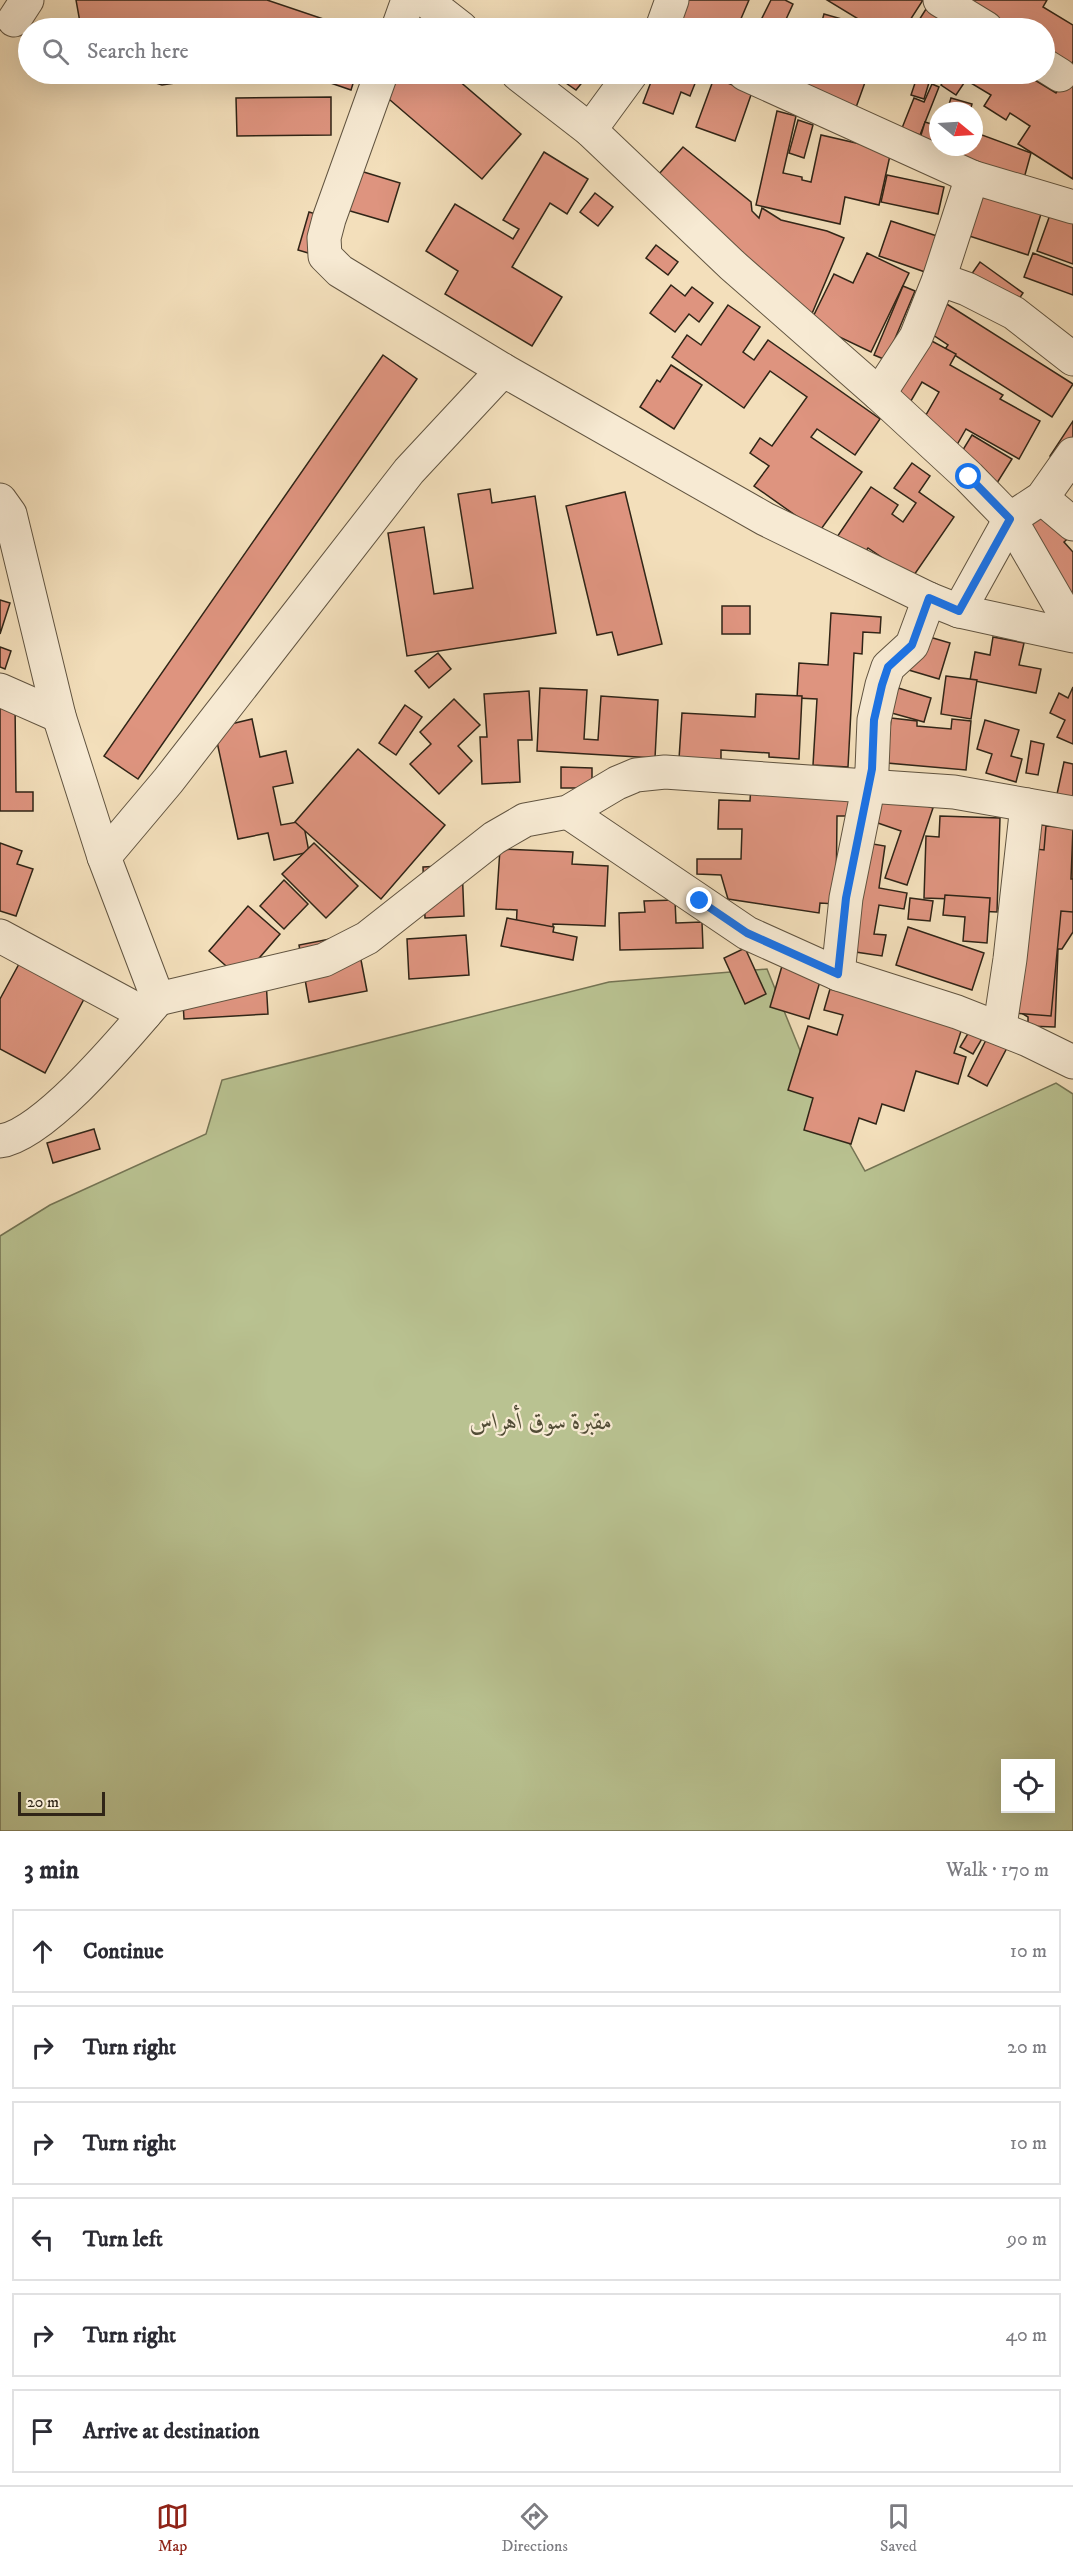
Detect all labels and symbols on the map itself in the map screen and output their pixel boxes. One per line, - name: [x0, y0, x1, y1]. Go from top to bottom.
- north arrow: [929, 102, 983, 156]
- route start: [955, 463, 981, 489]
- route end: [686, 887, 712, 913]
- park label: مقبرة سوق أهراس: [469, 1404, 613, 1437]
- scale bar: [18, 1789, 105, 1816]

